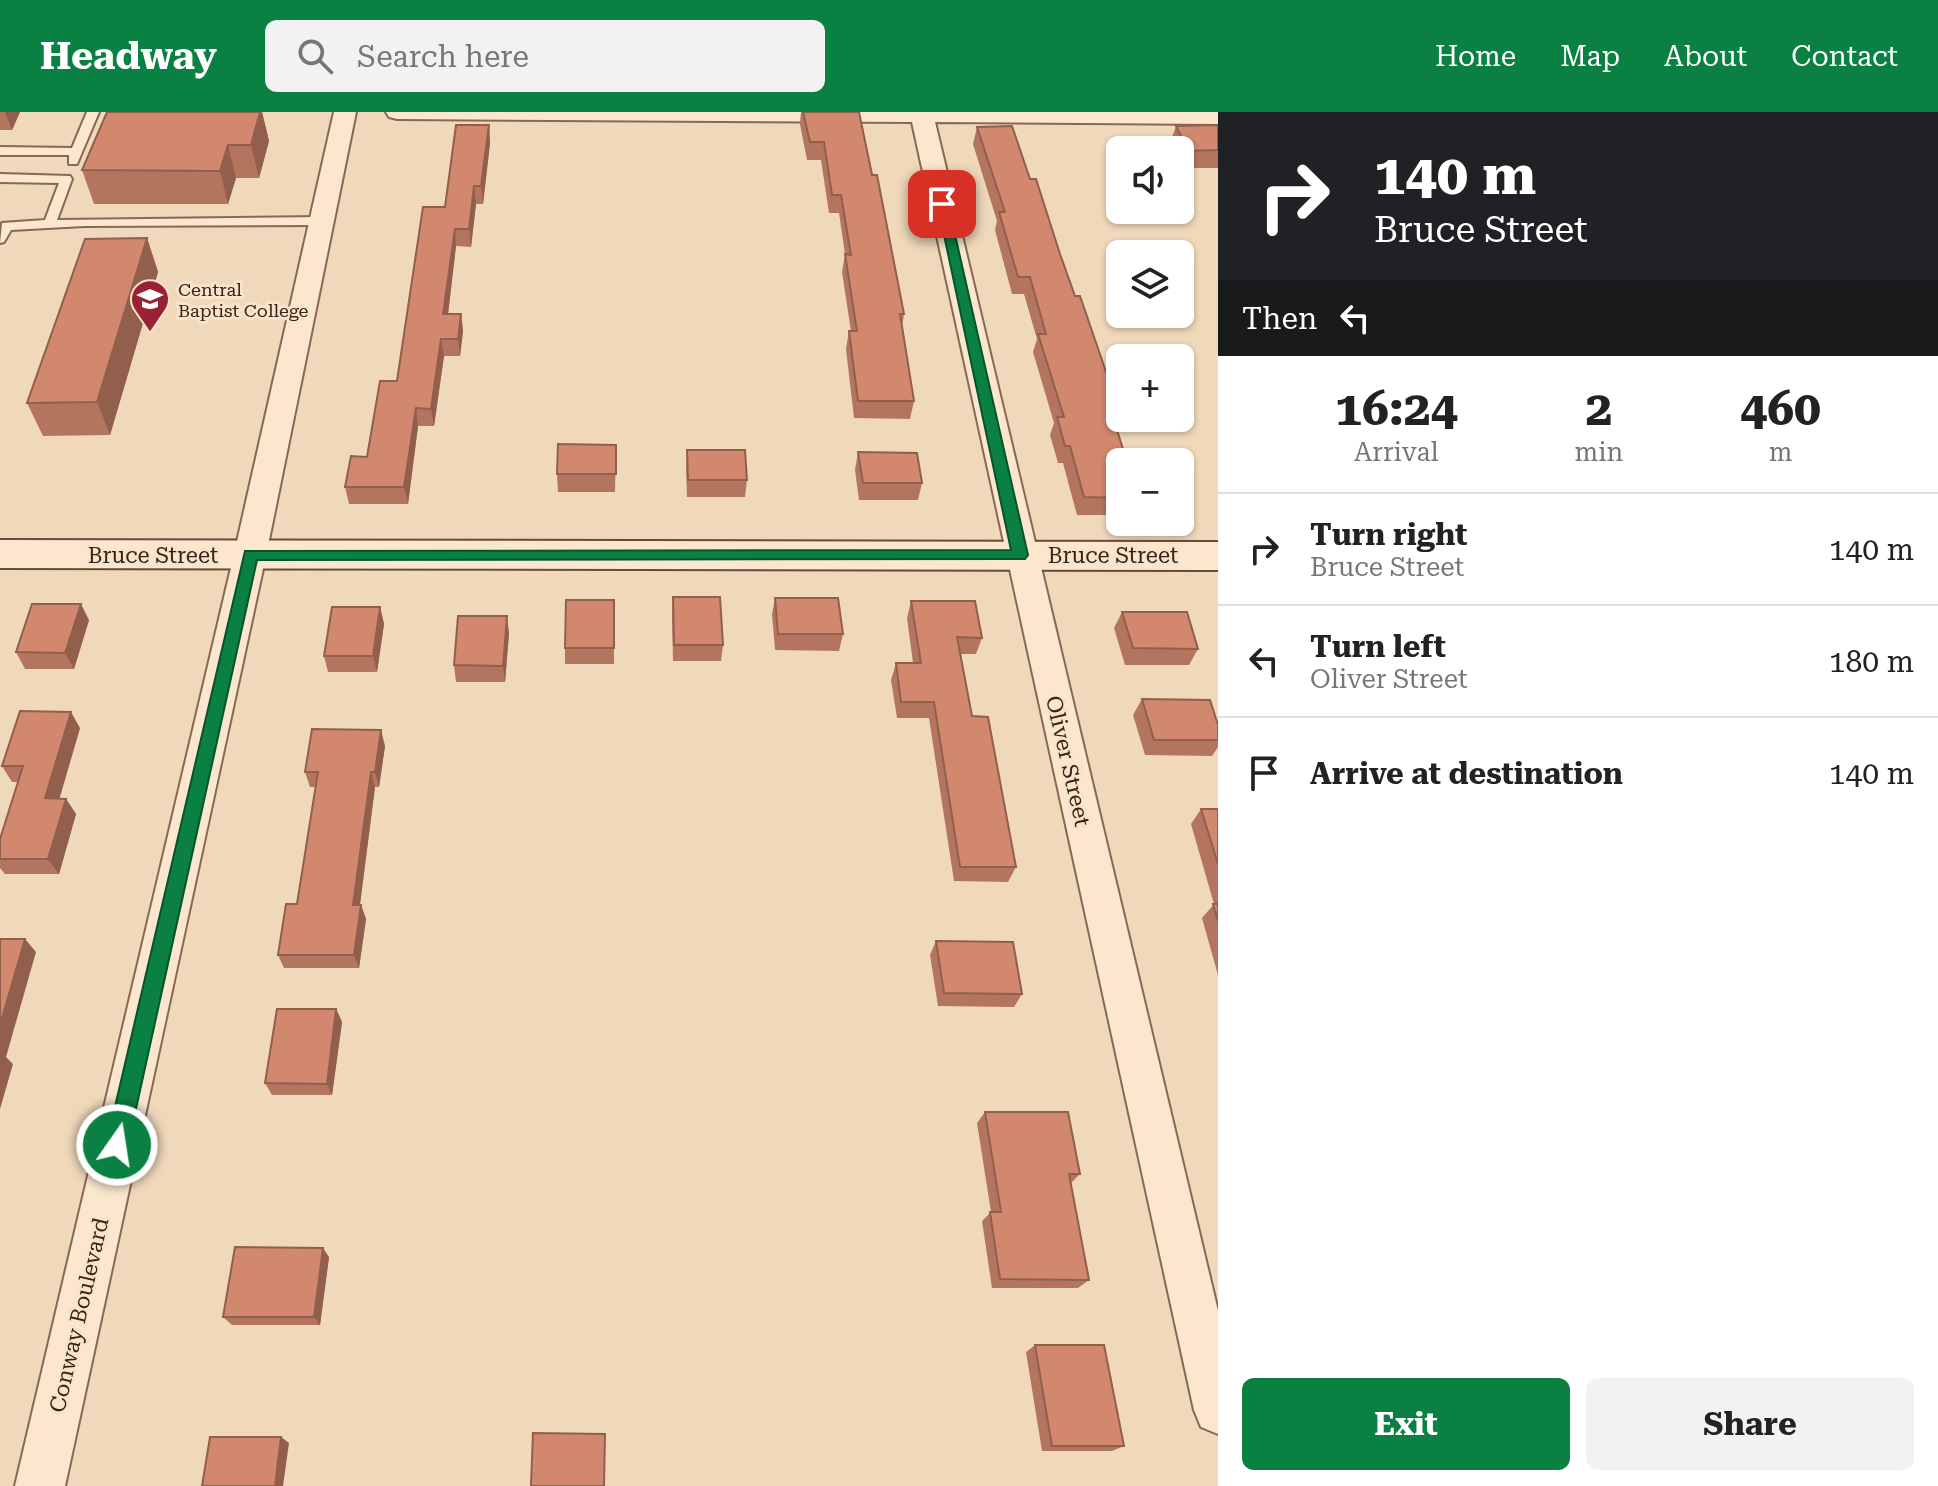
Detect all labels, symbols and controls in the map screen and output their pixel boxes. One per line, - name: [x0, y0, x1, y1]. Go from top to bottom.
- search box: [265, 20, 825, 92]
- text: Headway: [40, 34, 217, 78]
- icon: search: [293, 34, 337, 78]
- text: Search here: [357, 39, 529, 74]
- text: Home: [1435, 40, 1516, 73]
- text: Map: [1560, 40, 1620, 73]
- text: About: [1664, 40, 1747, 73]
- text: Contact: [1791, 40, 1898, 73]
- map controls: [1106, 136, 1194, 536]
- button: sound: [1106, 136, 1194, 224]
- text: 140 m: [1374, 142, 1536, 208]
- icon: right: [1242, 144, 1346, 248]
- pin: [908, 170, 976, 238]
- icon: arrive: [920, 182, 964, 226]
- text: Bruce Street: [1374, 209, 1588, 251]
- button: layers: [1106, 240, 1194, 328]
- school or university icon: Central Baptist College: [129, 278, 171, 333]
- place label: Central Baptist College: [178, 279, 309, 321]
- icon: left: [1333, 296, 1377, 340]
- text: Then: [1242, 301, 1317, 336]
- button: +: [1106, 344, 1194, 432]
- text: 16:24: [1335, 381, 1458, 437]
- text: 2: [1585, 381, 1612, 437]
- text: 460: [1740, 381, 1821, 437]
- text: Arrival: [1354, 437, 1439, 467]
- text: min: [1575, 437, 1623, 467]
- text: m: [1769, 437, 1793, 467]
- button: −: [1106, 448, 1194, 536]
- text: Turn right: [1310, 517, 1467, 552]
- icon: right: [1242, 527, 1286, 571]
- text: 140 m: [1829, 532, 1914, 567]
- street label: Bruce Street: [88, 543, 218, 568]
- street label: Bruce Street: [1048, 543, 1178, 568]
- text: Bruce Street: [1310, 552, 1464, 582]
- text: Turn left: [1310, 629, 1446, 664]
- icon: left: [1242, 639, 1286, 683]
- text: 180 m: [1829, 644, 1914, 679]
- text: Oliver Street: [1310, 664, 1468, 694]
- street label: Oliver Street: [1041, 693, 1095, 829]
- icon: arrive: [1242, 751, 1286, 795]
- text: Arrive at destination: [1310, 756, 1623, 791]
- text: 140 m: [1829, 756, 1914, 791]
- position arrow: [75, 1103, 159, 1187]
- street label: Conway Boulevard: [44, 1215, 114, 1415]
- button: Exit: [1242, 1378, 1570, 1470]
- button: Share: [1586, 1378, 1914, 1470]

